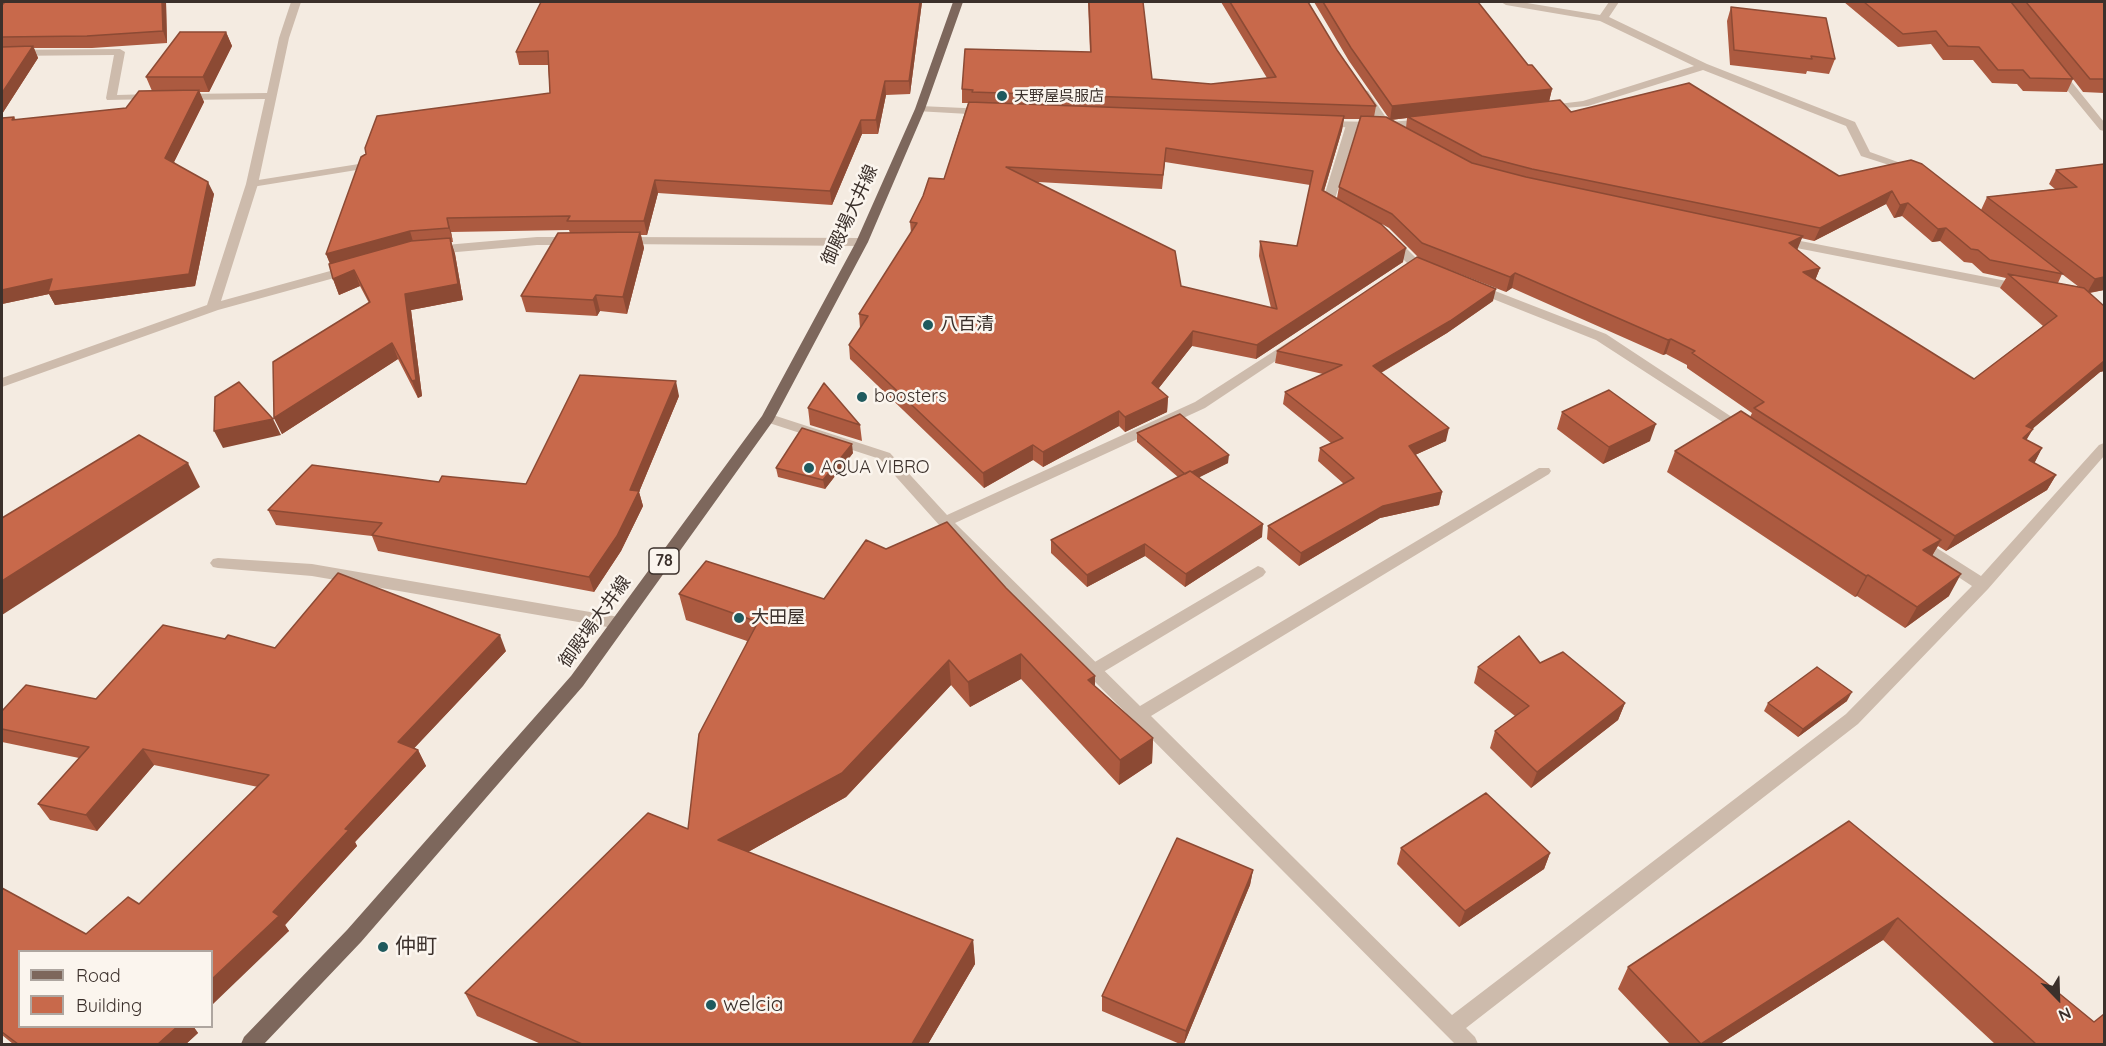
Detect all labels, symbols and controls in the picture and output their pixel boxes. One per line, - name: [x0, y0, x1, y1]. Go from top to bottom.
- place label: 天野屋呉服店: [1014, 87, 1104, 105]
- marker: 天野屋呉服店: [995, 89, 1009, 103]
- street label: 御殿場大井線: [817, 161, 883, 269]
- place label: 八百清: [940, 314, 994, 336]
- marker: 八百清: [921, 318, 935, 332]
- place label: boosters: [874, 386, 947, 408]
- marker: boosters: [855, 390, 869, 404]
- place label: AQUA VIBRO: [821, 457, 930, 479]
- marker: AQUA VIBRO: [802, 461, 816, 475]
- road number: 78: [649, 548, 679, 574]
- street label: 御殿場大井線: [555, 572, 635, 672]
- place label: 大田屋: [751, 607, 805, 629]
- marker: 大田屋: [732, 611, 746, 625]
- place label: 仲町: [395, 934, 437, 960]
- marker: 仲町: [376, 940, 390, 954]
- legend: [18, 950, 213, 1028]
- text: Road: [76, 964, 121, 987]
- north arrow: [2028, 968, 2088, 1028]
- place label: welcia: [723, 992, 783, 1018]
- text: Building: [76, 994, 142, 1017]
- marker: welcia: [704, 998, 718, 1012]
- text: N: [2056, 1003, 2074, 1026]

